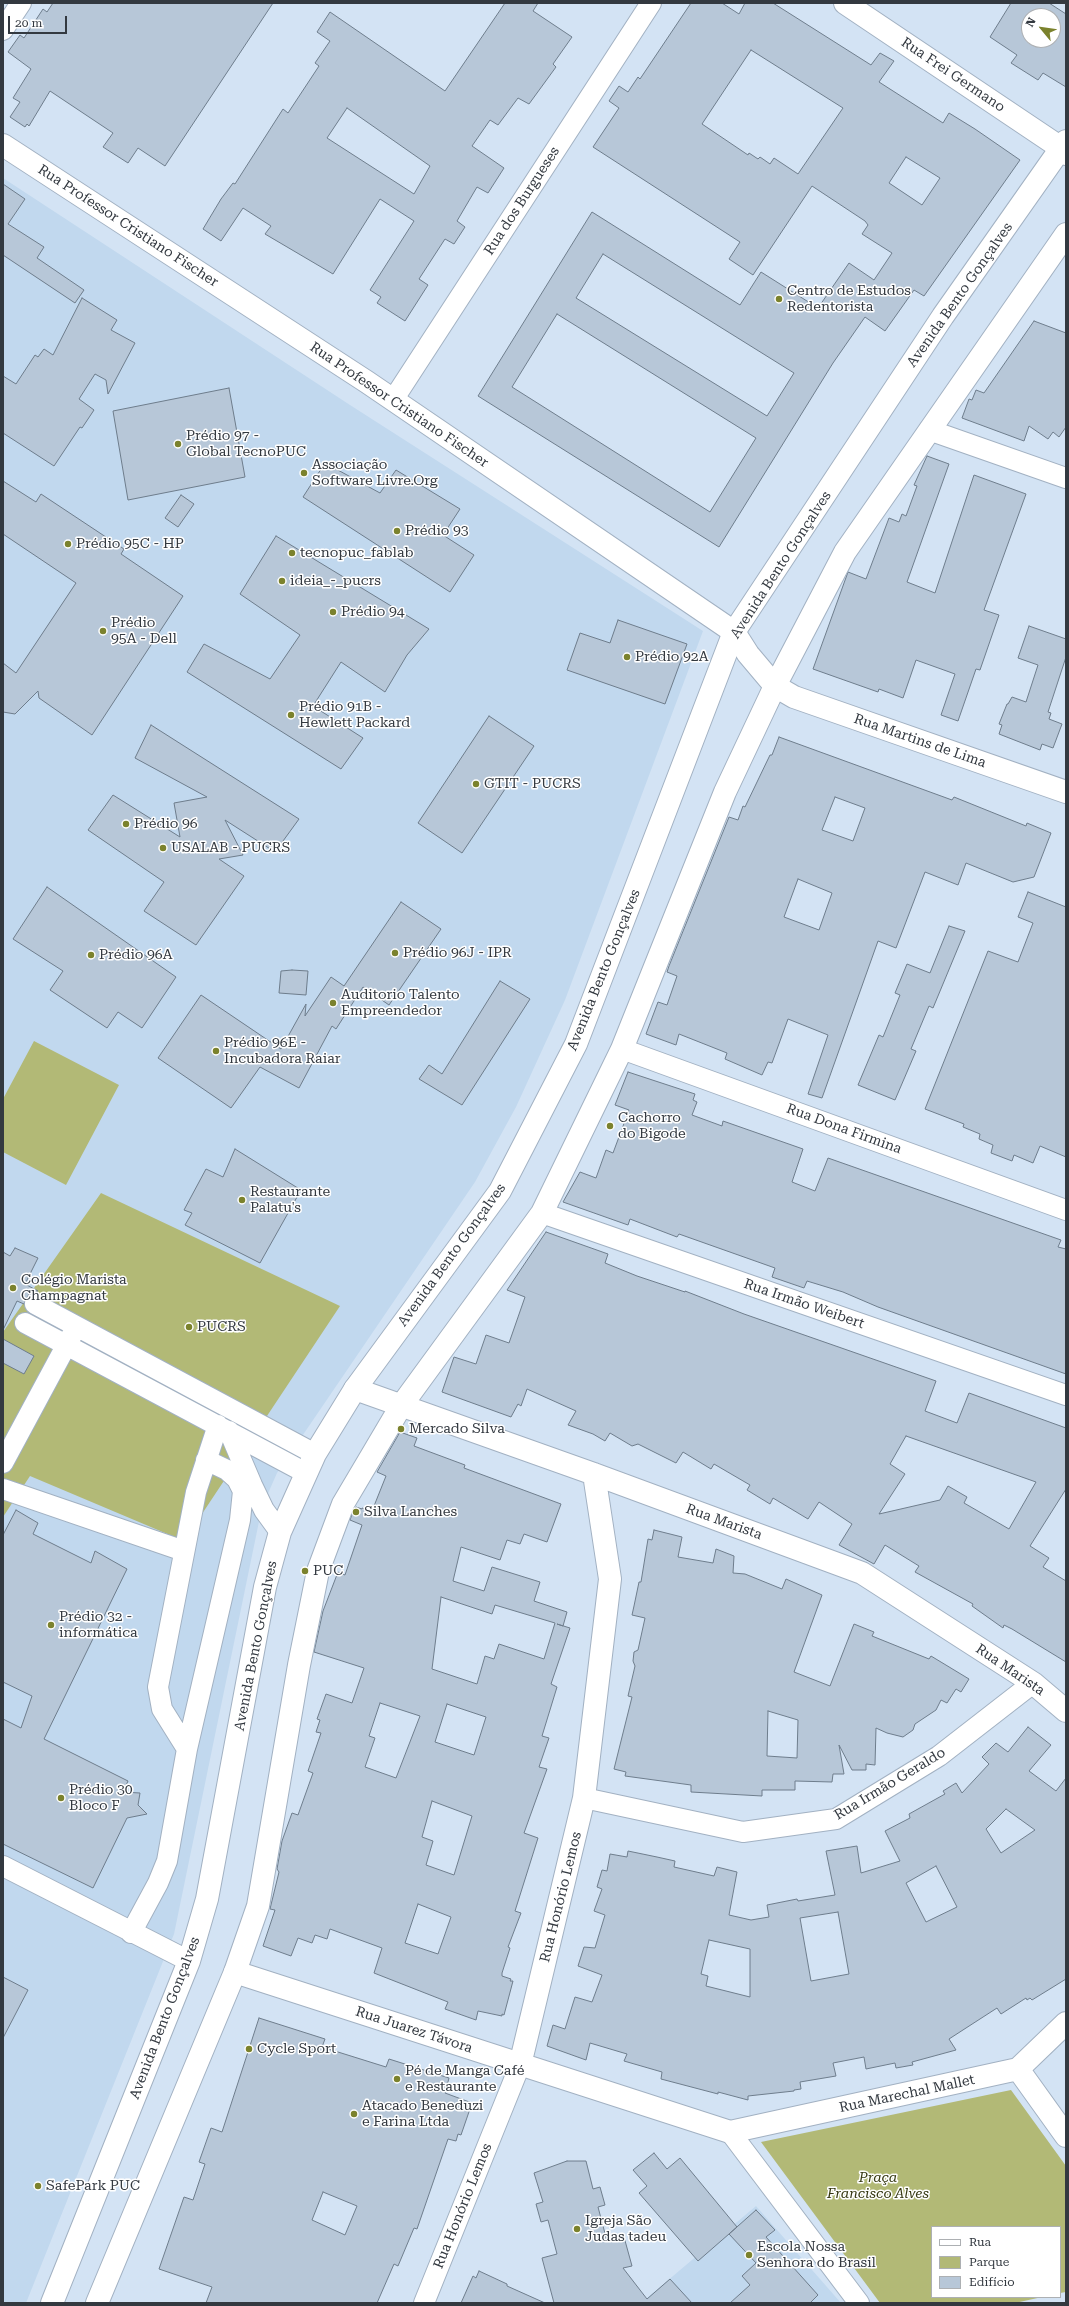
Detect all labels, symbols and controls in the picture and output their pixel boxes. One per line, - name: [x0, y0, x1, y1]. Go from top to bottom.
- scale bar: [10, 8, 69, 34]
- north arrow: [1021, 8, 1061, 48]
- text: 20 m: [15, 16, 42, 30]
- text: N: [1023, 16, 1039, 29]
- street label: Rua Frei Germano: [898, 34, 1008, 116]
- street label: Rua dos Burgueses: [481, 144, 563, 258]
- street label: Rua Professor Cristiano Fischer: [35, 161, 221, 291]
- street label: Avenida Bento Gonçalves: [904, 220, 1016, 370]
- place label: Centro de Estudos Redentorista: [787, 283, 911, 316]
- marker: Centro de Estudos Redentorista: [774, 294, 784, 304]
- street label: Rua Professor Cristiano Fischer: [306, 339, 492, 471]
- place label: Prédio 97 - Global TecnoPUC: [186, 428, 306, 460]
- marker: Prédio 97 - Global TecnoPUC: [173, 439, 183, 449]
- place label: Associação Software Livre.Org: [312, 457, 438, 490]
- marker: Associação Software Livre.Org: [299, 468, 309, 478]
- street label: Avenida Bento Gonçalves: [727, 488, 835, 642]
- place label: Prédio 93: [405, 523, 469, 539]
- marker: Prédio 93: [392, 526, 402, 536]
- place label: Prédio 95C - HP: [76, 536, 184, 552]
- marker: Prédio 95C - HP: [63, 539, 73, 549]
- place label: tecnopuc_fablab: [300, 545, 414, 561]
- marker: tecnopuc_fablab: [287, 548, 297, 558]
- place label: ideia_-_pucrs: [290, 573, 381, 589]
- marker: ideia_-_pucrs: [277, 576, 287, 586]
- place label: Prédio 94: [341, 604, 405, 620]
- marker: Prédio 94: [328, 607, 338, 617]
- place label: Prédio 95A - Dell: [111, 615, 177, 648]
- marker: Prédio 95A - Dell: [98, 626, 108, 636]
- place label: Prédio 92A: [635, 649, 708, 665]
- marker: Prédio 92A: [622, 652, 632, 662]
- place label: Prédio 91B - Hewlett Packard: [299, 699, 410, 732]
- marker: Prédio 91B - Hewlett Packard: [286, 710, 296, 720]
- street label: Rua Martins de Lima: [852, 710, 988, 772]
- place label: GTIT - PUCRS: [484, 776, 581, 792]
- marker: GTIT - PUCRS: [471, 779, 481, 789]
- place label: Prédio 96: [134, 816, 198, 832]
- marker: Prédio 96: [121, 819, 131, 829]
- place label: USALAB - PUCRS: [171, 840, 290, 856]
- marker: USALAB - PUCRS: [158, 843, 168, 853]
- street label: Avenida Bento Gonçalves: [564, 887, 644, 1053]
- place label: Prédio 96J - IPR: [403, 945, 512, 961]
- place label: Prédio 96A: [99, 947, 172, 963]
- marker: Prédio 96J - IPR: [390, 948, 400, 958]
- marker: Prédio 96A: [86, 950, 96, 960]
- place label: Auditorio Talento Empreendedor: [341, 987, 460, 1020]
- marker: Auditorio Talento Empreendedor: [328, 998, 338, 1008]
- place label: Prédio 96E - Incubadora Raiar: [224, 1035, 340, 1068]
- marker: Prédio 96E - Incubadora Raiar: [211, 1046, 221, 1056]
- street label: Rua Dona Firmina: [784, 1100, 904, 1158]
- place label: Cachorro do Bigode: [618, 1110, 686, 1142]
- marker: Cachorro do Bigode: [605, 1121, 615, 1131]
- street label: Avenida Bento Gonçalves: [394, 1180, 510, 1330]
- place label: Restaurante Palatu's: [250, 1184, 330, 1216]
- marker: Restaurante Palatu's: [237, 1195, 247, 1205]
- place label: Colégio Marista Champagnat: [21, 1272, 127, 1304]
- street label: Rua Irmão Weibert: [742, 1275, 866, 1333]
- marker: Colégio Marista Champagnat: [8, 1283, 18, 1293]
- place label: PUCRS: [197, 1319, 246, 1335]
- marker: PUCRS: [184, 1322, 194, 1332]
- place label: Mercado Silva: [409, 1421, 505, 1437]
- marker: Mercado Silva: [396, 1424, 406, 1434]
- street label: Rua Marista: [684, 1500, 764, 1544]
- place label: Silva Lanches: [364, 1504, 457, 1520]
- marker: Silva Lanches: [351, 1507, 361, 1517]
- street label: Avenida Bento Gonçalves: [231, 1560, 281, 1732]
- place label: PUC: [313, 1563, 343, 1579]
- marker: PUC: [300, 1566, 310, 1576]
- place label: Prédio 32 - informática: [59, 1609, 138, 1642]
- marker: Prédio 32 - informática: [46, 1620, 56, 1630]
- street label: Rua Marista: [972, 1641, 1048, 1699]
- street label: Rua Irmão Geraldo: [831, 1744, 949, 1824]
- place label: Prédio 30 Bloco F: [69, 1782, 133, 1814]
- marker: Prédio 30 Bloco F: [56, 1793, 66, 1803]
- street label: Rua Honório Lemos: [537, 1830, 585, 1964]
- street label: Avenida Bento Gonçalves: [126, 1934, 204, 2102]
- street label: Rua Juarez Távora: [353, 2003, 475, 2057]
- place label: Cycle Sport: [257, 2041, 336, 2057]
- marker: Cycle Sport: [244, 2044, 254, 2054]
- place label: Pé de Manga Café e Restaurante: [405, 2063, 525, 2096]
- street label: Rua Marechal Mallet: [838, 2071, 976, 2117]
- marker: Pé de Manga Café e Restaurante: [392, 2074, 402, 2084]
- place label: Atacado Beneduzi e Farina Ltda: [362, 2098, 483, 2130]
- marker: Atacado Beneduzi e Farina Ltda: [349, 2109, 359, 2119]
- street label: Rua Honório Lemos: [430, 2141, 496, 2271]
- park label: Praça Francisco Alves: [827, 2170, 929, 2202]
- place label: SafePark PUC: [46, 2178, 140, 2194]
- marker: SafePark PUC: [33, 2181, 43, 2191]
- place label: Igreja São Judas tadeu: [585, 2213, 666, 2246]
- marker: Igreja São Judas tadeu: [572, 2224, 582, 2234]
- legend: [931, 2226, 1061, 2298]
- text: Rua: [969, 2235, 991, 2249]
- place label: Escola Nossa Senhora do Brasil: [757, 2239, 876, 2272]
- marker: Escola Nossa Senhora do Brasil: [744, 2250, 754, 2260]
- text: Parque: [969, 2255, 1009, 2269]
- text: Edifício: [969, 2275, 1015, 2289]

